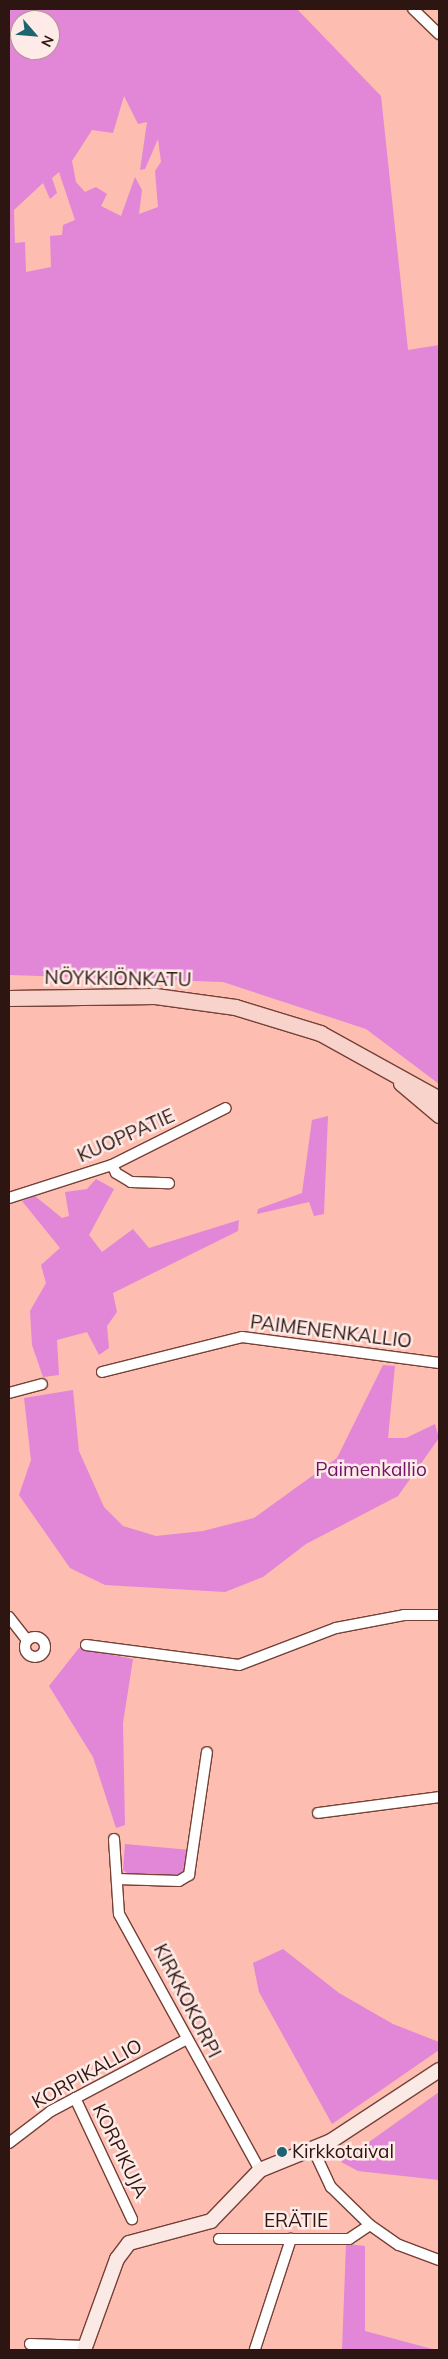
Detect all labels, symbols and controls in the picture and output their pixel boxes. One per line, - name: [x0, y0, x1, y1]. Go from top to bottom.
- north arrow: [10, 10, 60, 60]
- text: N: [37, 33, 58, 50]
- street label: NÖYKKIÖNKATU: [44, 966, 192, 992]
- street label: KUOPPATIE: [74, 1104, 178, 1168]
- street label: PAIMENENKALLIO: [249, 1311, 413, 1353]
- park label: Paimenkallio: [315, 1459, 427, 1481]
- street label: KIRKKOKORPI: [148, 1940, 226, 2062]
- street label: KORPIKALLIO: [28, 2034, 146, 2114]
- street label: KORPIKUJA: [87, 2100, 153, 2202]
- place label: Kirkkotaival: [292, 2141, 394, 2163]
- marker: Kirkkotaival: [276, 2146, 288, 2158]
- street label: ERÄTIE: [264, 2210, 328, 2232]

